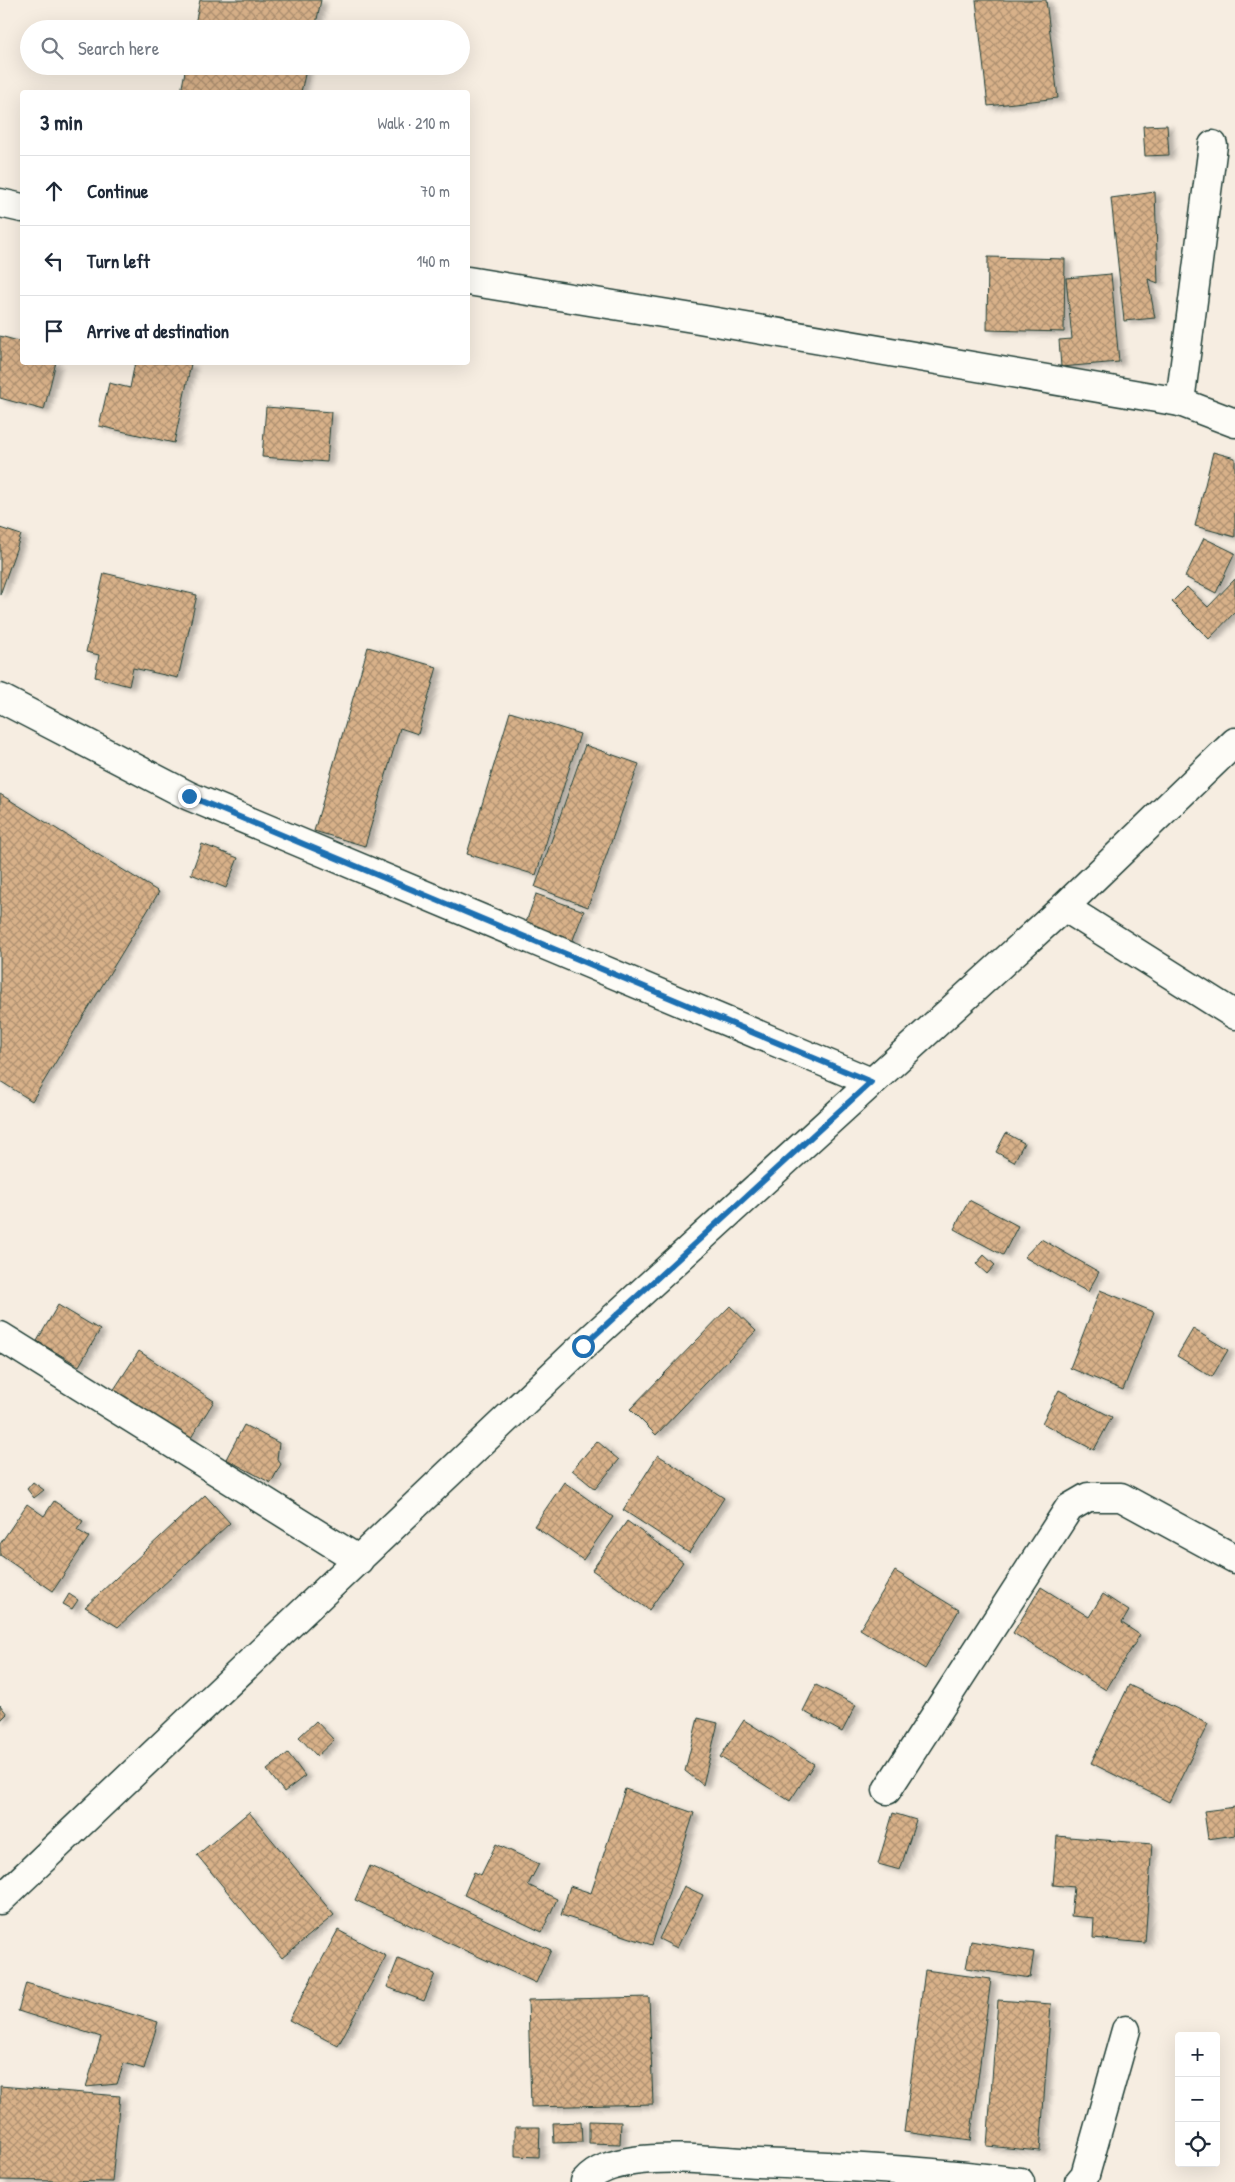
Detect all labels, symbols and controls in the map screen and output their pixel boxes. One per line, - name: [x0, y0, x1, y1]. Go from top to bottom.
- search box: [20, 20, 470, 75]
- icon: search: [38, 34, 66, 62]
- text: Search here: [78, 35, 159, 61]
- text: 3 min: [40, 108, 83, 137]
- text: Walk · 210 m: [377, 112, 450, 134]
- icon: ahead: [40, 177, 68, 205]
- text: Continue: [87, 178, 148, 204]
- text: 70 m: [420, 180, 450, 202]
- icon: left: [40, 247, 68, 275]
- text: Turn left: [87, 248, 150, 274]
- text: 140 m: [416, 250, 450, 272]
- icon: arrive: [40, 317, 68, 345]
- text: Arrive at destination: [87, 318, 229, 344]
- route end: [178, 785, 201, 808]
- route start: [572, 1335, 595, 1358]
- map controls: [1175, 2032, 1220, 2167]
- button: +: [1175, 2032, 1220, 2077]
- button: −: [1175, 2077, 1220, 2122]
- button: locate: [1175, 2122, 1220, 2167]

